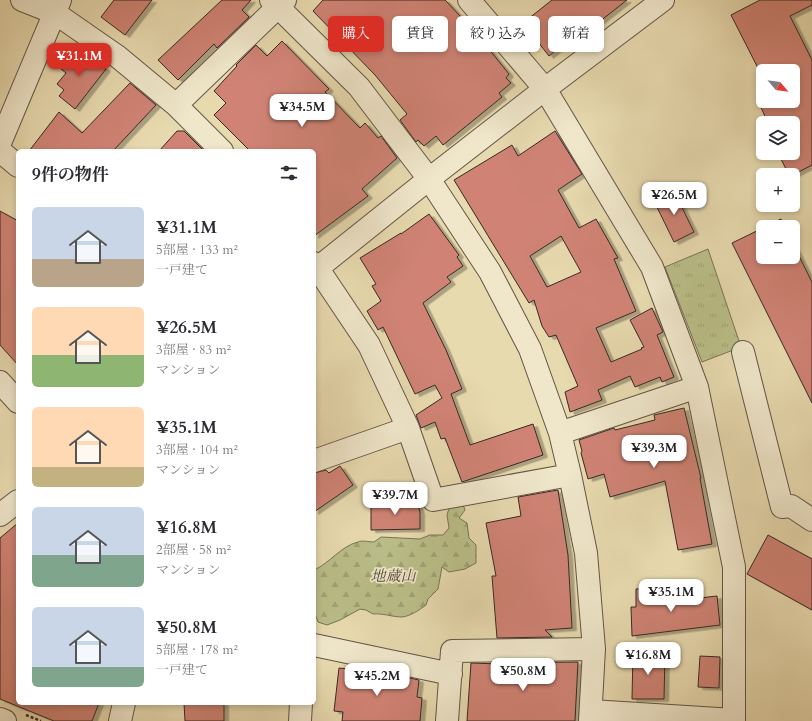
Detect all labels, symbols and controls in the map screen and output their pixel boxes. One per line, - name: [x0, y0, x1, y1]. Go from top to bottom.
- chip: 購入: [328, 16, 384, 52]
- chip: 賃貸: [392, 16, 448, 52]
- chip: 絞り込み: [456, 16, 540, 52]
- chip: 新着: [548, 16, 604, 52]
- pin: ¥31.1M: [46, 43, 112, 77]
- text: ¥31.1M: [56, 47, 102, 65]
- north arrow: [756, 64, 800, 108]
- map controls: [756, 64, 800, 264]
- pin: ¥34.5M: [269, 94, 335, 128]
- text: ¥34.5M: [279, 98, 325, 116]
- button: layers: [756, 116, 800, 160]
- icon: filters: [278, 162, 300, 184]
- text: 9件の物件: [32, 163, 109, 186]
- button: +: [756, 168, 800, 212]
- pin: ¥26.5M: [641, 182, 707, 216]
- text: ¥26.5M: [651, 186, 697, 204]
- text: ¥31.1M: [156, 216, 217, 239]
- button: −: [756, 220, 800, 264]
- icon: home: [64, 223, 112, 271]
- text: 5部屋 · 133 m²: [156, 241, 238, 259]
- text: 一戸建て: [156, 261, 208, 279]
- text: ¥26.5M: [156, 316, 217, 339]
- icon: home: [64, 323, 112, 371]
- text: 3部屋 · 83 m²: [156, 341, 231, 359]
- text: マンション: [156, 361, 220, 379]
- text: ¥35.1M: [156, 416, 217, 439]
- icon: home: [64, 423, 112, 471]
- pin: ¥39.3M: [621, 435, 687, 469]
- text: ¥39.3M: [631, 439, 677, 457]
- text: 3部屋 · 104 m²: [156, 441, 238, 459]
- text: マンション: [156, 461, 220, 479]
- pin: ¥39.7M: [362, 482, 428, 516]
- text: ¥39.7M: [372, 486, 418, 504]
- text: ¥16.8M: [156, 516, 217, 539]
- icon: home: [64, 523, 112, 571]
- text: 2部屋 · 58 m²: [156, 541, 231, 559]
- text: マンション: [156, 561, 220, 579]
- park label: 地蔵山: [370, 566, 416, 586]
- pin: ¥35.1M: [638, 579, 704, 613]
- text: ¥35.1M: [648, 583, 694, 601]
- text: ¥50.8M: [156, 616, 217, 639]
- icon: home: [64, 623, 112, 671]
- text: 5部屋 · 178 m²: [156, 641, 238, 659]
- pin: ¥16.8M: [615, 642, 681, 676]
- text: ¥16.8M: [625, 646, 671, 664]
- pin: ¥50.8M: [490, 658, 556, 692]
- text: 一戸建て: [156, 661, 208, 679]
- text: ¥50.8M: [500, 662, 546, 680]
- pin: ¥45.2M: [344, 663, 410, 697]
- text: ¥45.2M: [354, 667, 400, 685]

